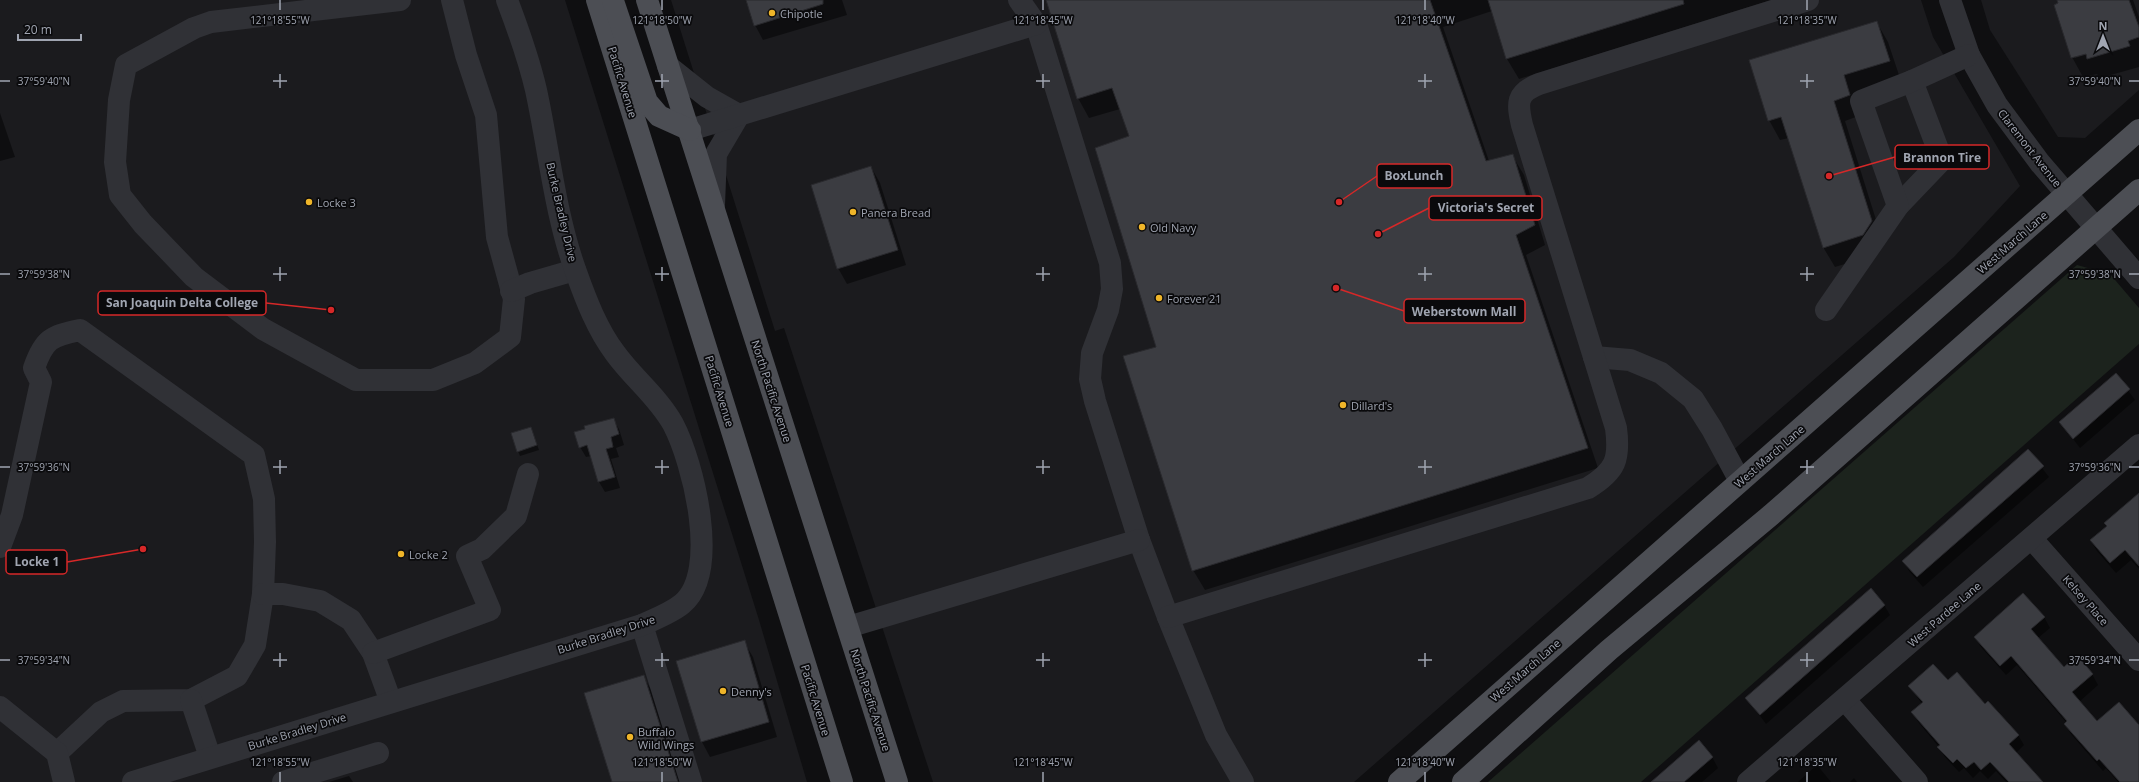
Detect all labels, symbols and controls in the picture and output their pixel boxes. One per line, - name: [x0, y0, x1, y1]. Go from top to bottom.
- place label: Chipotle: [780, 6, 823, 21]
- marker: Chipotle: [767, 8, 777, 18]
- text: 121°18'55"W: [250, 13, 311, 27]
- text: 121°18'50"W: [632, 13, 693, 27]
- text: 121°18'45"W: [1013, 13, 1074, 27]
- text: 121°18'40"W: [1395, 13, 1456, 27]
- text: 121°18'35"W: [1777, 13, 1838, 27]
- scale bar: [18, 16, 81, 42]
- north arrow: [2083, 16, 2123, 56]
- text: N: [2099, 18, 2107, 33]
- text: 20 m: [24, 21, 52, 38]
- street label: Pacific Avenue: [605, 45, 641, 119]
- text: 37°59'40"N: [18, 74, 70, 88]
- text: 37°59'40"N: [2069, 74, 2121, 88]
- street label: Claremont Avenue: [1995, 106, 2065, 190]
- callout: Brannon Tire: [1895, 145, 1989, 169]
- text: Brannon Tire: [1903, 149, 1981, 166]
- street label: Burke Bradley Drive: [543, 161, 581, 263]
- callout: BoxLunch: [1377, 164, 1452, 188]
- text: BoxLunch: [1384, 167, 1444, 184]
- place label: Locke 3: [317, 195, 356, 210]
- callout: Victoria's Secret: [1429, 196, 1542, 220]
- marker: Locke 3: [304, 197, 314, 207]
- text: Victoria's Secret: [1438, 199, 1534, 216]
- place label: Panera Bread: [861, 205, 931, 220]
- marker: Panera Bread: [848, 207, 858, 217]
- street label: West March Lane: [1974, 207, 2050, 277]
- place label: Old Navy: [1150, 220, 1197, 235]
- marker: Old Navy: [1137, 222, 1147, 232]
- text: 37°59'38"N: [18, 267, 70, 281]
- text: 37°59'38"N: [2069, 267, 2121, 281]
- callout: San Joaquin Delta College: [98, 291, 266, 315]
- place label: Forever 21: [1167, 291, 1222, 306]
- marker: Forever 21: [1154, 293, 1164, 303]
- text: San Joaquin Delta College: [106, 294, 258, 311]
- callout: Weberstown Mall: [1404, 299, 1525, 323]
- text: Weberstown Mall: [1412, 303, 1516, 320]
- street label: North Pacific Avenue: [748, 338, 796, 444]
- street label: Pacific Avenue: [702, 354, 738, 428]
- place label: Dillard's: [1351, 398, 1392, 413]
- marker: Dillard's: [1338, 400, 1348, 410]
- street label: West March Lane: [1731, 421, 1807, 491]
- text: 37°59'36"N: [18, 460, 70, 474]
- text: 37°59'36"N: [2069, 460, 2121, 474]
- place label: Locke 2: [409, 547, 448, 562]
- marker: Locke 2: [396, 549, 406, 559]
- callout: Locke 1: [6, 550, 67, 574]
- text: Locke 1: [15, 553, 59, 570]
- street label: Kelsey Place: [2060, 572, 2112, 628]
- street label: West Pardee Lane: [1904, 578, 1984, 650]
- street label: Burke Bradley Drive: [555, 611, 657, 657]
- street label: West March Lane: [1487, 635, 1563, 705]
- street label: North Pacific Avenue: [847, 647, 895, 753]
- text: 37°59'34"N: [18, 653, 70, 667]
- text: 37°59'34"N: [2069, 653, 2121, 667]
- street label: Pacific Avenue: [798, 663, 834, 737]
- place label: Denny's: [731, 684, 772, 699]
- marker: Denny's: [718, 686, 728, 696]
- street label: Burke Bradley Drive: [246, 709, 348, 753]
- place label: Buffalo Wild Wings: [638, 724, 694, 752]
- marker: Buffalo Wild Wings: [625, 732, 635, 742]
- text: 121°18'55"W: [250, 755, 311, 769]
- text: 121°18'50"W: [632, 755, 693, 769]
- text: 121°18'45"W: [1013, 755, 1074, 769]
- text: 121°18'40"W: [1395, 755, 1456, 769]
- text: 121°18'35"W: [1777, 755, 1838, 769]

